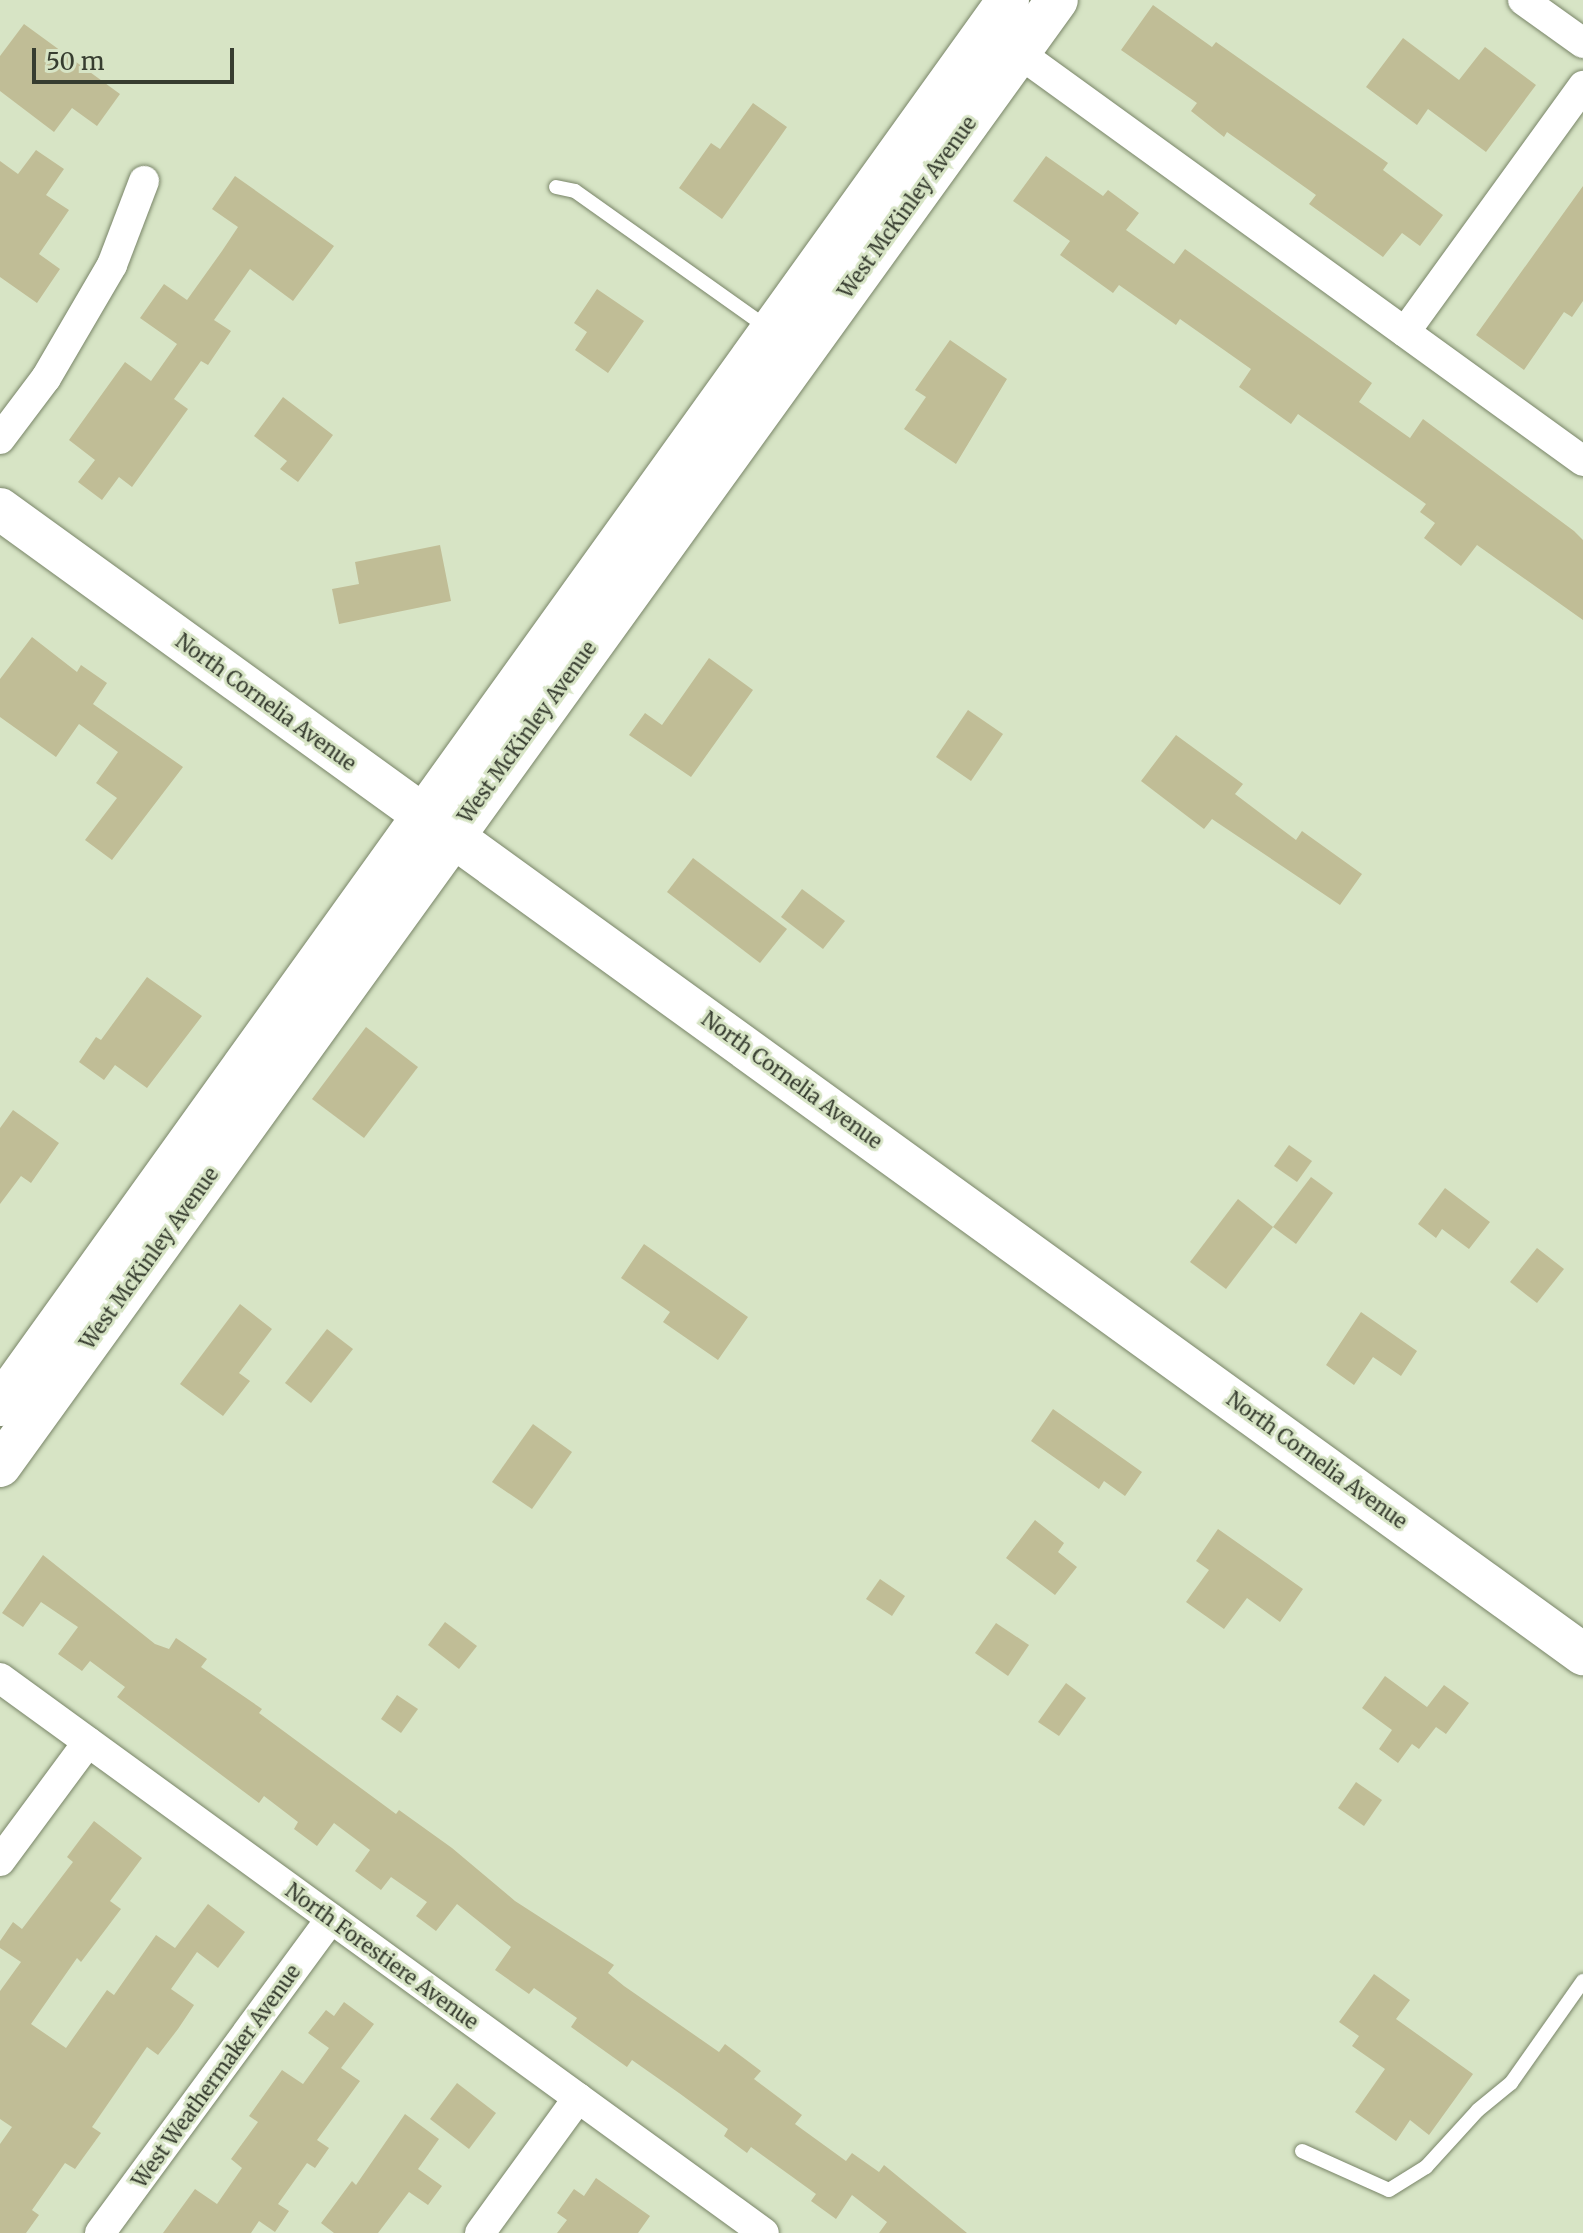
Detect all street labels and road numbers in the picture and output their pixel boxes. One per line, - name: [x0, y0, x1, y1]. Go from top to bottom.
- street label: West McKinley Avenue: [833, 111, 981, 303]
- street label: North Cornelia Avenue: [171, 629, 361, 775]
- street label: West McKinley Avenue: [453, 636, 601, 828]
- street label: North Cornelia Avenue: [697, 1007, 887, 1153]
- street label: West McKinley Avenue: [75, 1162, 223, 1354]
- street label: North Cornelia Avenue: [1222, 1387, 1412, 1533]
- street label: North Forestiere Avenue: [281, 1878, 483, 2034]
- street label: West Weathermaker Avenue: [127, 1960, 305, 2192]

